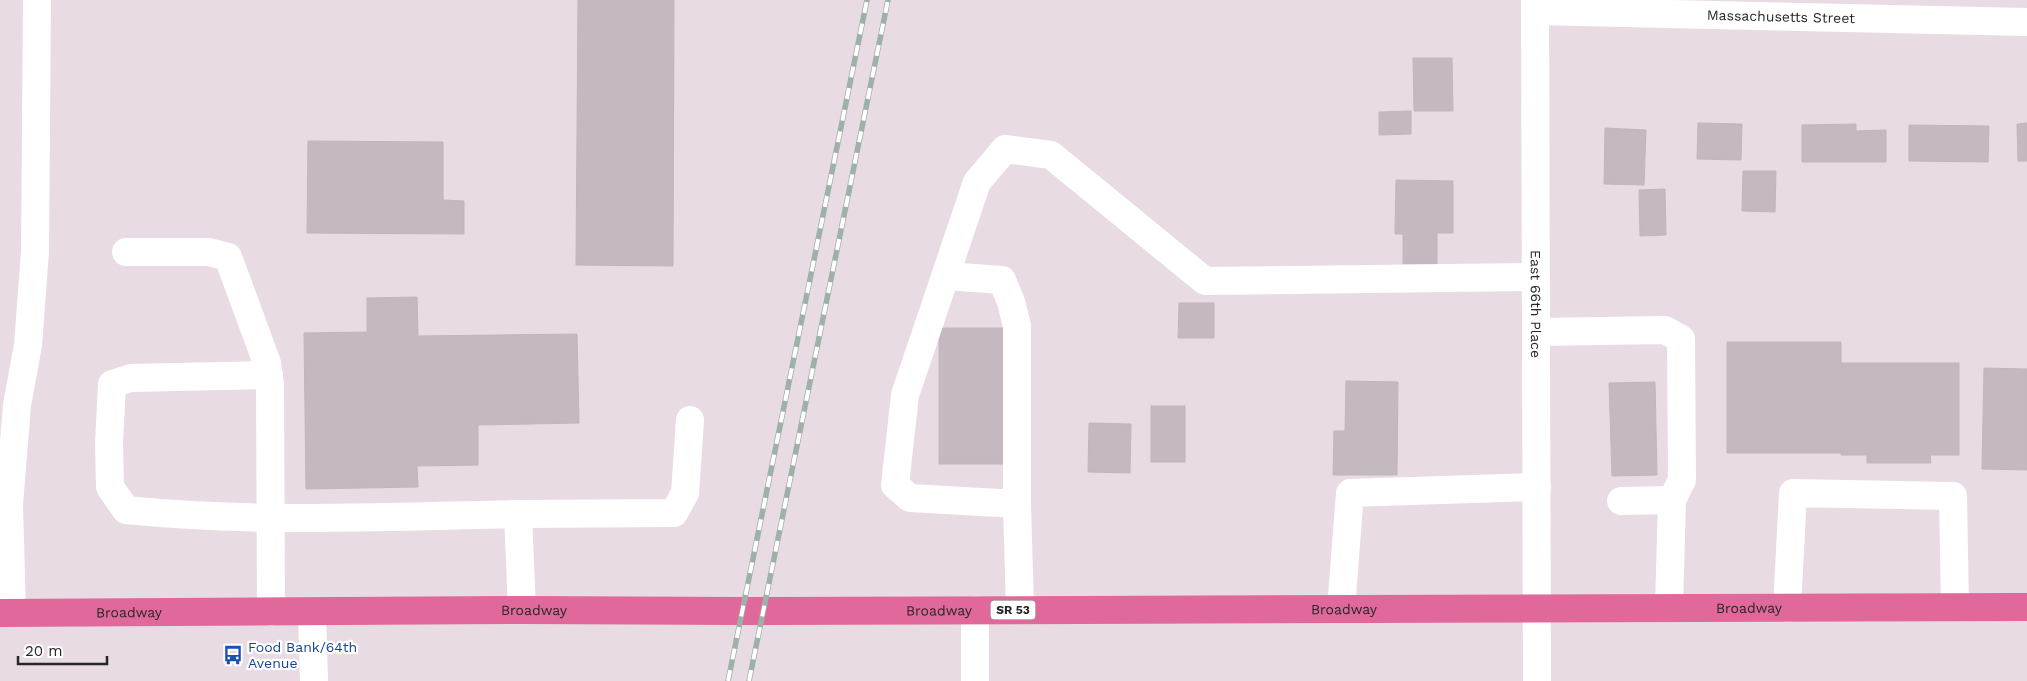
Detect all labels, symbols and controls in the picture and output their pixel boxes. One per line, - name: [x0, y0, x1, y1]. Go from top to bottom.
- street label: Massachusetts Street: [1707, 7, 1855, 26]
- street label: East 66th Place: [1528, 250, 1544, 358]
- road number: SR 53: [990, 600, 1036, 620]
- street label: Broadway: [1716, 600, 1783, 616]
- street label: Broadway: [1311, 601, 1378, 617]
- street label: Broadway: [501, 602, 568, 618]
- street label: Broadway: [906, 602, 973, 618]
- street label: Broadway: [96, 604, 163, 620]
- scale bar: [18, 634, 106, 666]
- place label: Food Bank/64th Avenue: [248, 639, 357, 671]
- text: 20 m: [25, 642, 63, 660]
- bus stop icon: Food Bank/64th Avenue: [222, 644, 244, 666]

